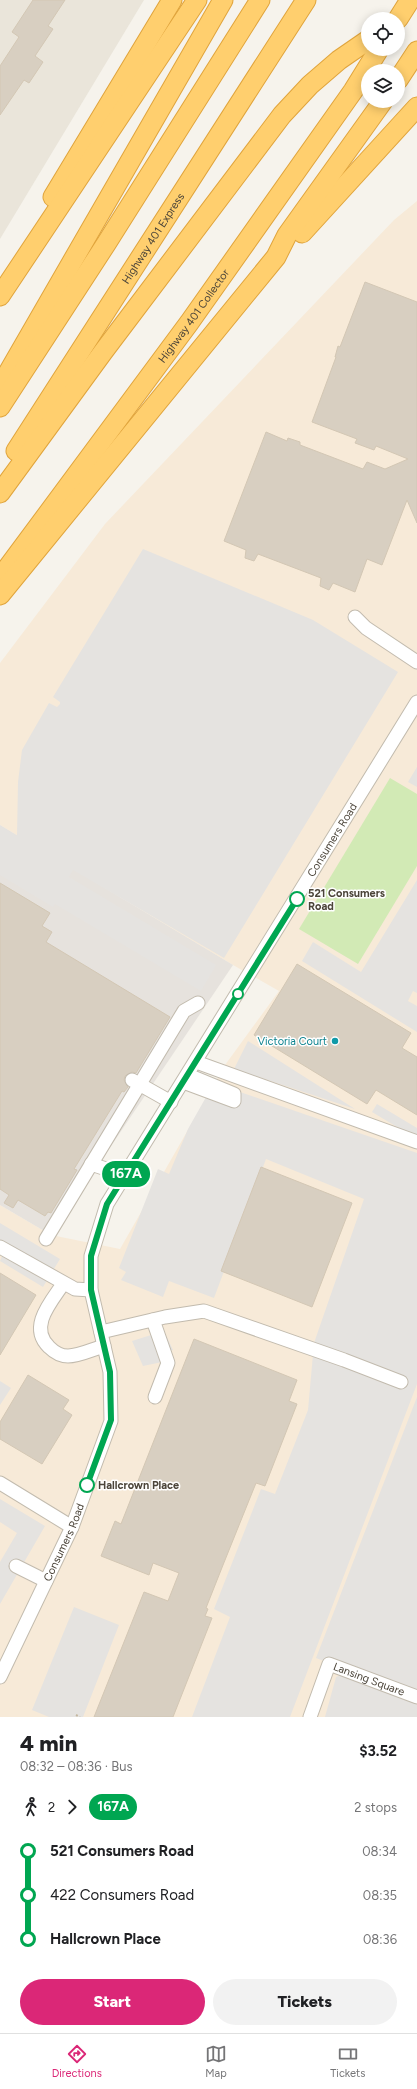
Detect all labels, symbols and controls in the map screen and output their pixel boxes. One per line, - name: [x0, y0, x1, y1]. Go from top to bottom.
- map controls: [361, 12, 405, 108]
- button: locate: [361, 12, 405, 56]
- button: layers: [361, 64, 405, 108]
- street label: Highway 401 Express: [119, 190, 187, 286]
- street label: Highway 401 Collector: [155, 266, 232, 365]
- street label: Consumers Road: [304, 801, 360, 879]
- place label: 521 Consumers Road: [308, 887, 385, 913]
- marker: 521 Consumers Road: [289, 891, 305, 907]
- unlabelled marker: [232, 988, 244, 1000]
- place label: Victoria Court: [257, 1035, 327, 1048]
- marker: Victoria Court: [330, 1036, 340, 1046]
- line badge: 167A: [98, 1161, 154, 1187]
- text: 167A: [110, 1165, 142, 1182]
- marker: Hallcrown Place: [79, 1477, 95, 1493]
- place label: Hallcrown Place: [98, 1479, 179, 1492]
- street label: Consumers Road: [40, 1502, 87, 1583]
- street label: Lansing Square: [332, 1660, 406, 1698]
- text: 4 min: [20, 1730, 77, 1757]
- text: $3.52: [359, 1742, 397, 1760]
- text: 08:32 – 08:36 · Bus: [20, 1759, 133, 1774]
- icon: walk: [20, 1796, 42, 1818]
- icon: forward: [61, 1796, 83, 1818]
- text: 167A: [97, 1798, 129, 1815]
- text: 2: [48, 1800, 55, 1815]
- text: 2 stops: [354, 1800, 397, 1815]
- text: 521 Consumers Road: [50, 1842, 194, 1860]
- text: 08:34: [362, 1844, 397, 1859]
- text: 422 Consumers Road: [50, 1886, 194, 1904]
- text: 08:35: [363, 1888, 397, 1903]
- text: Hallcrown Place: [50, 1930, 161, 1948]
- text: 08:36: [363, 1932, 397, 1947]
- button: Start: [20, 1979, 205, 2025]
- button: Tickets: [213, 1979, 397, 2025]
- tab: Directions: [52, 2043, 102, 2080]
- tab: Map: [205, 2043, 227, 2080]
- tab: Tickets: [330, 2043, 365, 2080]

